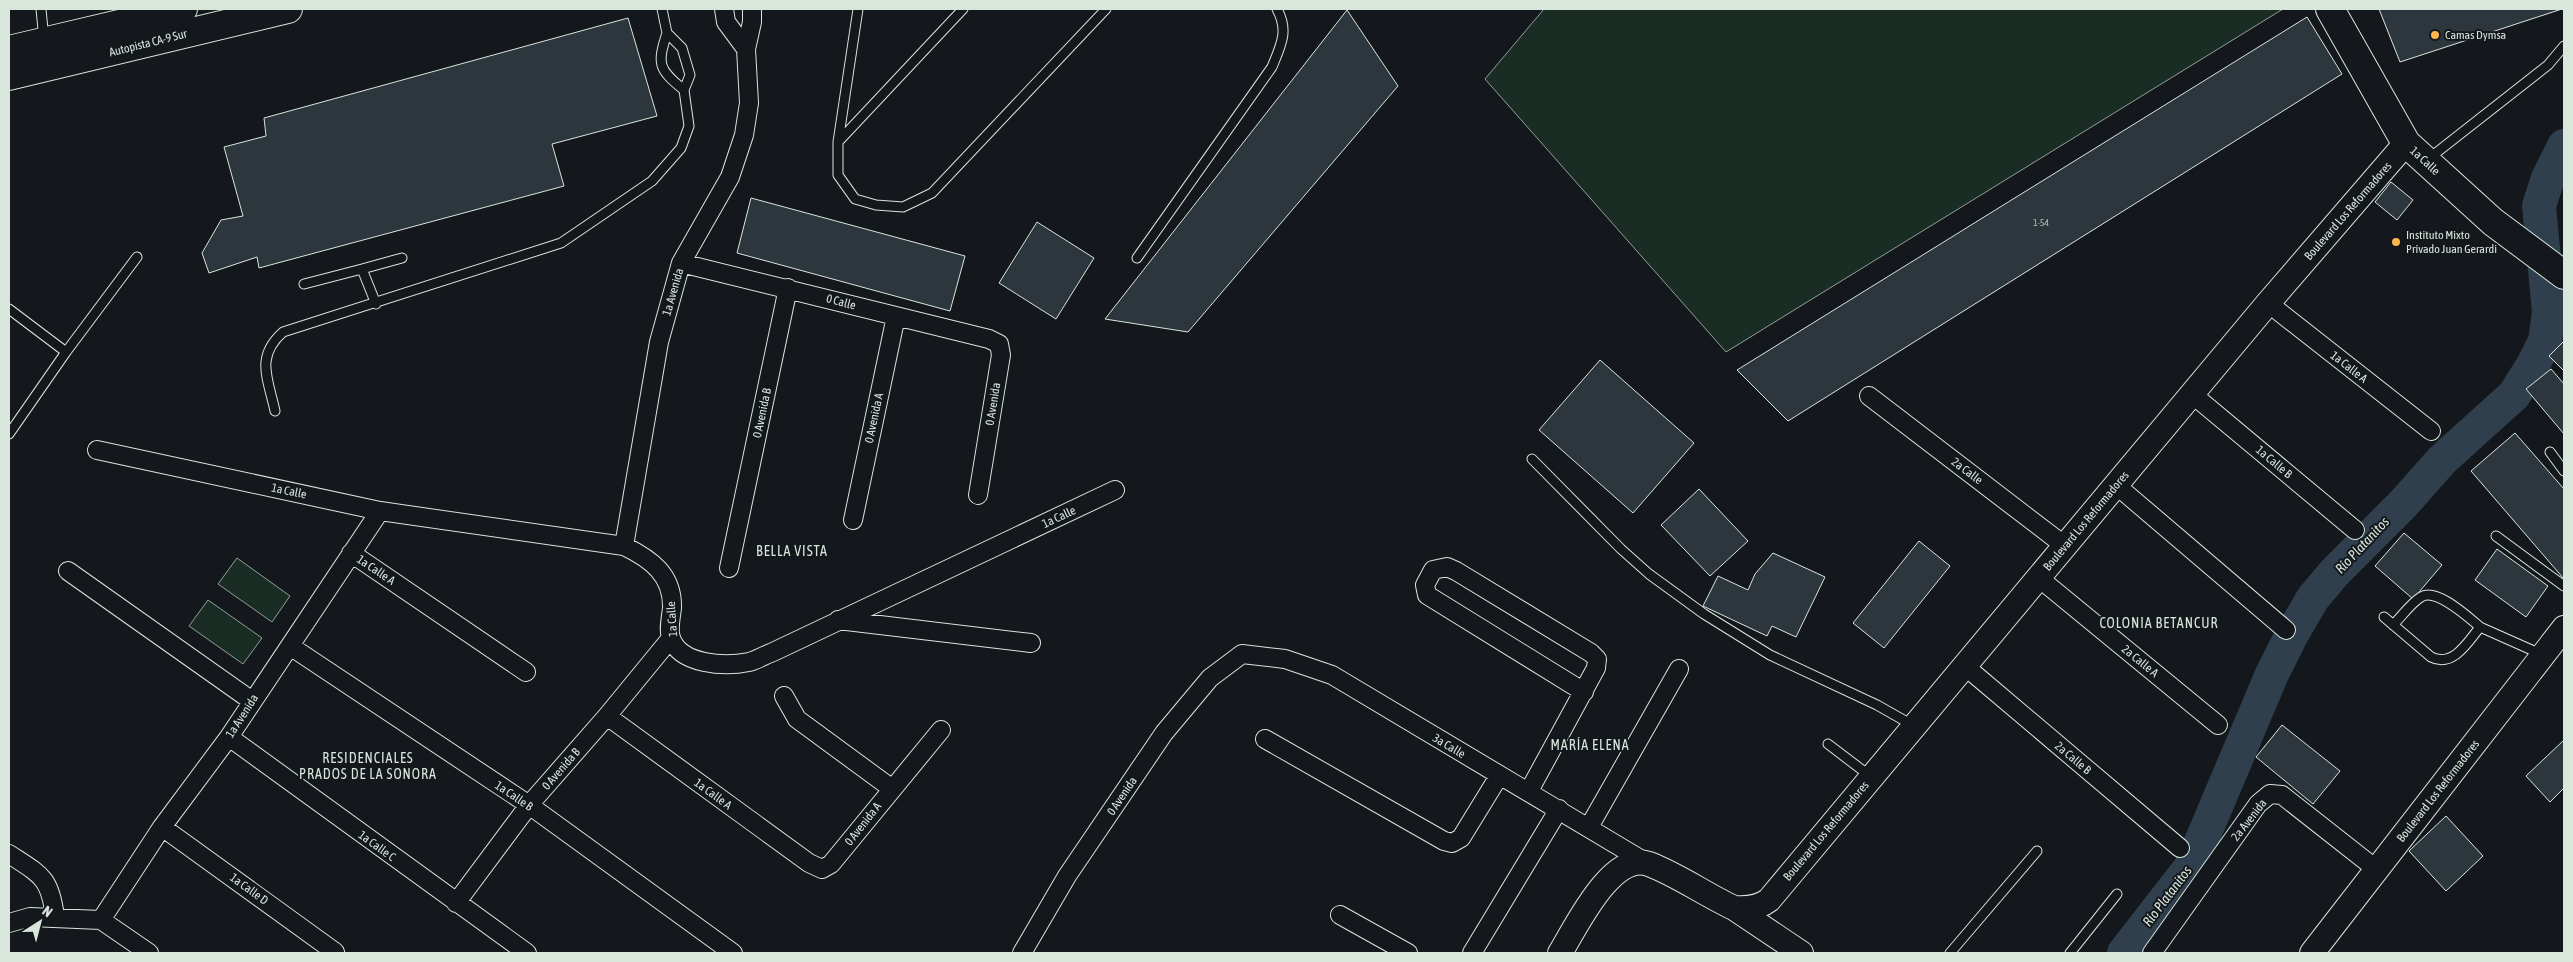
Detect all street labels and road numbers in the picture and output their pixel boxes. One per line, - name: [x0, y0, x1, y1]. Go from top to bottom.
- street label: Autopista CA-9 Sur: [108, 26, 189, 59]
- street label: 1a Calle: [2407, 144, 2443, 178]
- street label: Boulevard Los Reformadores: [2301, 159, 2395, 263]
- street label: 1a Avenida: [660, 267, 686, 317]
- street label: 0 Calle: [825, 291, 857, 313]
- street label: 1a Calle A: [2328, 348, 2370, 386]
- street label: 0 Avenida: [983, 382, 1003, 426]
- street label: 0 Avenida B: [750, 386, 774, 439]
- street label: 0 Avenida A: [862, 392, 886, 444]
- street label: 1a Calle B: [2253, 443, 2295, 481]
- street label: 2a Calle: [1949, 455, 1985, 487]
- street label: Boulevard Los Reformadores: [2040, 468, 2132, 574]
- street label: 1a Calle: [270, 480, 308, 502]
- street label: 1a Calle: [1040, 503, 1078, 531]
- street label: 1a Calle A: [354, 552, 398, 588]
- street label: 1a Calle: [664, 601, 680, 637]
- street label: 2a Calle A: [2119, 642, 2161, 680]
- street label: 1a Avenida: [223, 692, 261, 740]
- street label: 3a Calle: [1430, 731, 1468, 761]
- street label: Boulevard Los Reformadores: [2394, 737, 2482, 845]
- street label: 2a Calle B: [2052, 739, 2094, 777]
- street label: 0 Avenida B: [539, 745, 583, 793]
- street label: 0 Avenida: [1104, 774, 1140, 818]
- street label: 1a Calle A: [691, 776, 735, 812]
- street label: 1a Calle B: [492, 778, 536, 814]
- street label: Boulevard Los Reformadores: [1780, 778, 1872, 884]
- street label: 2a Avenida: [2228, 796, 2270, 844]
- street label: 0 Avenida A: [842, 800, 884, 848]
- street label: 1a Calle C: [356, 828, 399, 865]
- street label: 1a Calle D: [227, 870, 271, 908]

